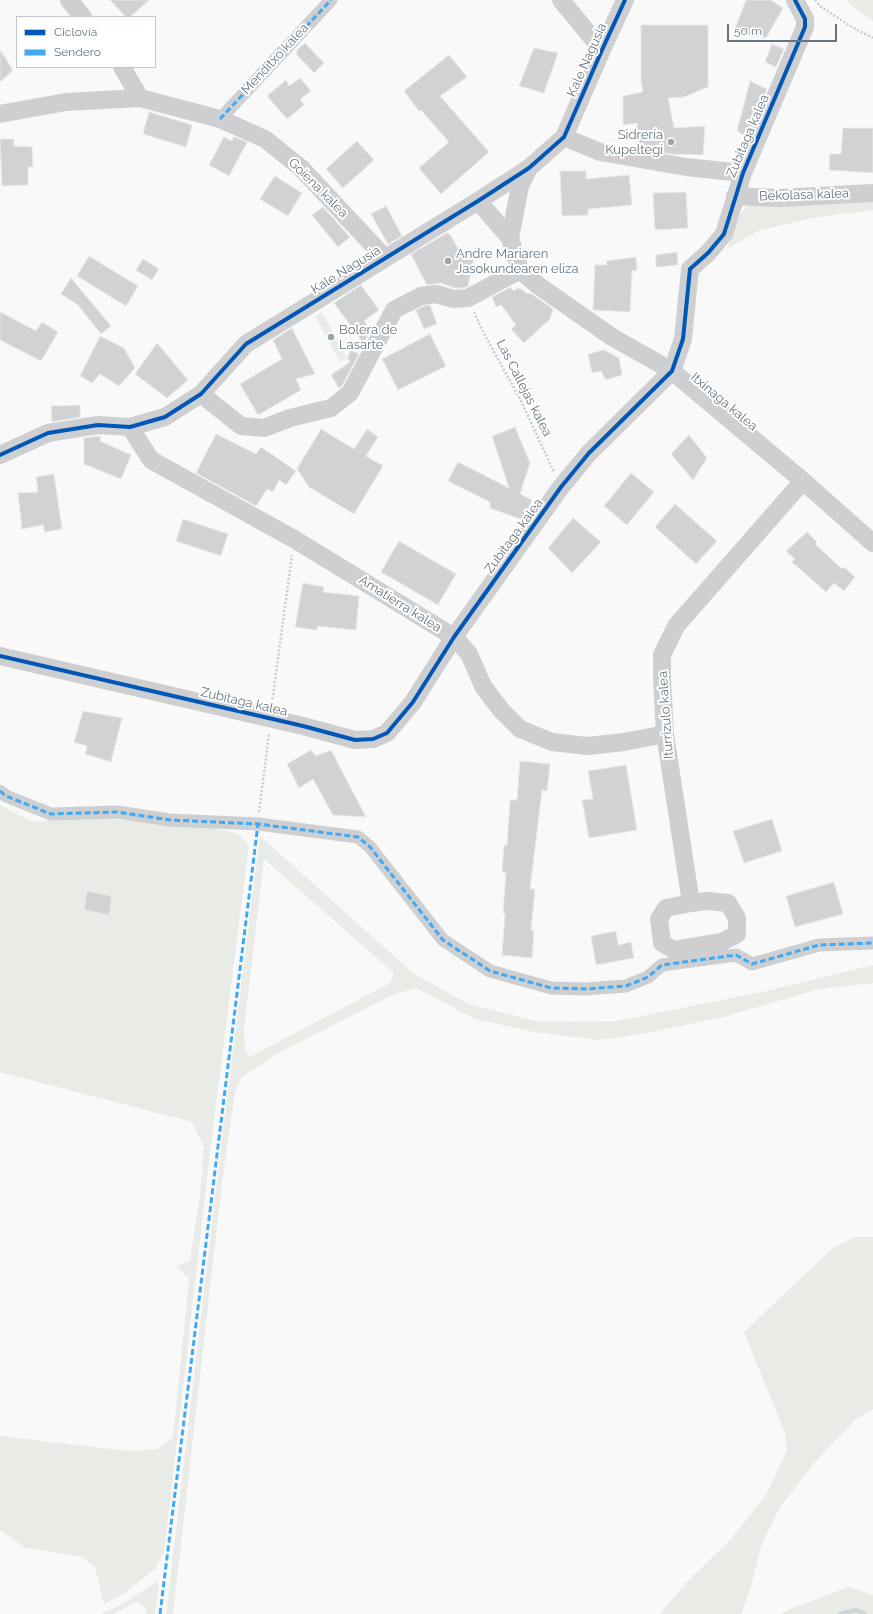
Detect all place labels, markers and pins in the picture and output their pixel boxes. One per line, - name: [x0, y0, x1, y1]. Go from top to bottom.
- place label: Sidrería Kupeltegi: [605, 127, 663, 158]
- marker: Sidrería Kupeltegi: [666, 137, 676, 147]
- place label: Andre Mariaren Jasokundearen eliza: [456, 246, 579, 277]
- marker: Andre Mariaren Jasokundearen eliza: [443, 256, 453, 266]
- place label: Bolera de Lasarte: [339, 322, 397, 353]
- marker: Bolera de Lasarte: [326, 332, 336, 342]

